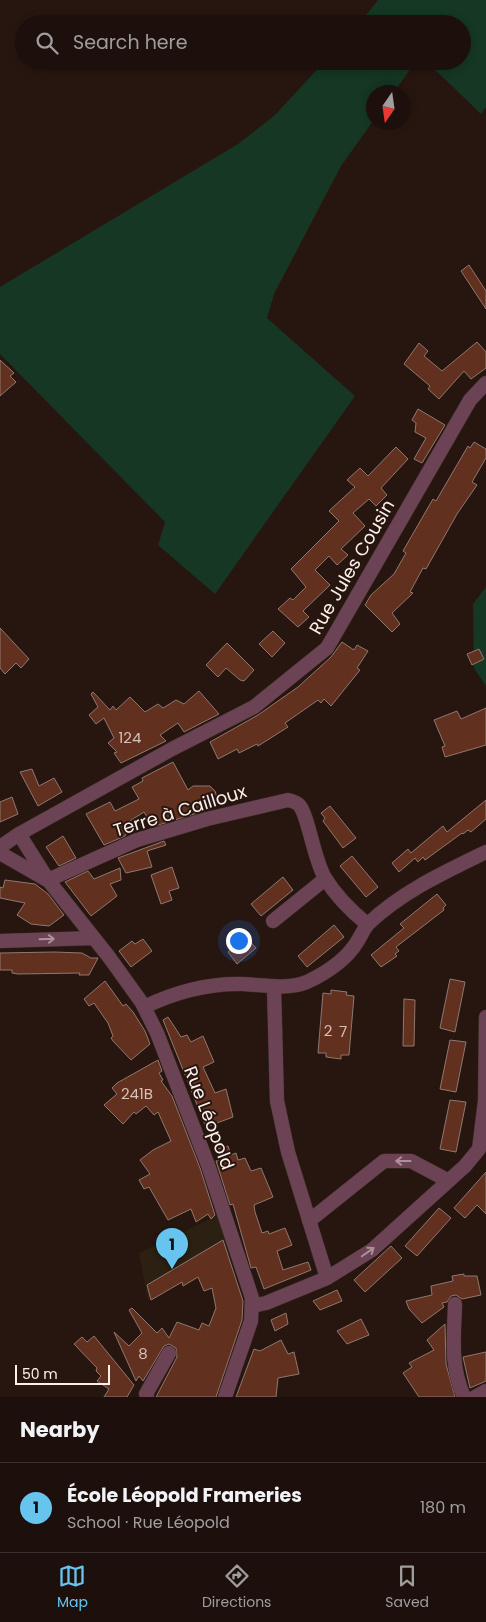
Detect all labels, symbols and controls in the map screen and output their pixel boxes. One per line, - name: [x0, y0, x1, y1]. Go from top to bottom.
- search box: [15, 15, 471, 70]
- icon: search: [33, 29, 61, 57]
- text: Search here: [73, 29, 187, 56]
- north arrow: [366, 85, 411, 130]
- street label: Rue Jules Cousin: [303, 495, 400, 639]
- house number: 124: [119, 727, 141, 748]
- street label: Terre à Cailloux: [110, 778, 250, 843]
- your location: [226, 928, 252, 954]
- one-way arrow: [38, 934, 55, 944]
- house number: 2: [324, 1020, 332, 1041]
- house number: 7: [339, 1021, 347, 1042]
- street label: Rue Léopold: [178, 1062, 241, 1173]
- house number: 241B: [121, 1083, 153, 1104]
- one-way arrow: [396, 1156, 412, 1166]
- pin: 1: [156, 1228, 188, 1269]
- one-way arrow: [361, 1247, 375, 1257]
- house number: 8: [138, 1343, 148, 1364]
- scale bar: [15, 1362, 110, 1385]
- text: 50 m: [22, 1364, 58, 1384]
- text: Nearby: [20, 1415, 100, 1444]
- text: École Léopold Frameries: [67, 1482, 302, 1509]
- text: 1: [33, 1496, 39, 1519]
- text: 180 m: [420, 1496, 466, 1519]
- text: School · Rue Léopold: [67, 1511, 230, 1534]
- tab: Map: [57, 1562, 88, 1613]
- tab: Directions: [202, 1562, 271, 1613]
- tab: Saved: [385, 1562, 429, 1613]

